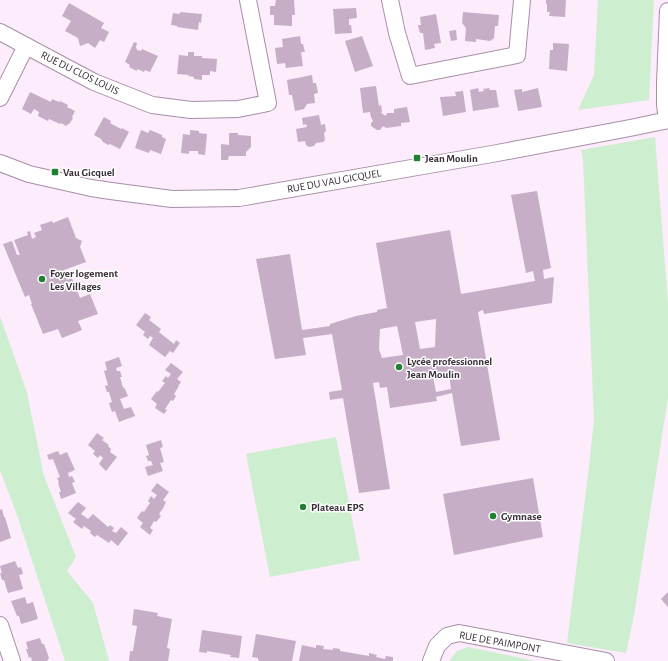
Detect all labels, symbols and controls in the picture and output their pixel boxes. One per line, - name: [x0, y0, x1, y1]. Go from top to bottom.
- street label: RUE DU CLOS LOUIS: [39, 49, 121, 97]
- marker: Jean Moulin: [412, 153, 422, 163]
- place label: Jean Moulin: [425, 153, 478, 164]
- marker: Vau Gicquel: [50, 167, 60, 177]
- place label: Vau Gicquel: [63, 167, 115, 178]
- street label: RUE DU VAU GICQUEL: [286, 167, 382, 195]
- place label: Foyer logement Les Villages: [50, 268, 118, 292]
- marker: Foyer logement Les Villages: [37, 274, 47, 284]
- place label: Lycée professionnel Jean Moulin: [407, 356, 492, 380]
- marker: Lycée professionnel Jean Moulin: [394, 362, 404, 372]
- marker: Plateau EPS: [298, 502, 308, 512]
- place label: Plateau EPS: [311, 502, 364, 513]
- marker: Gymnase: [488, 511, 498, 521]
- place label: Gymnase: [501, 511, 542, 522]
- street label: RUE DE PAIMPONT: [458, 629, 542, 655]

